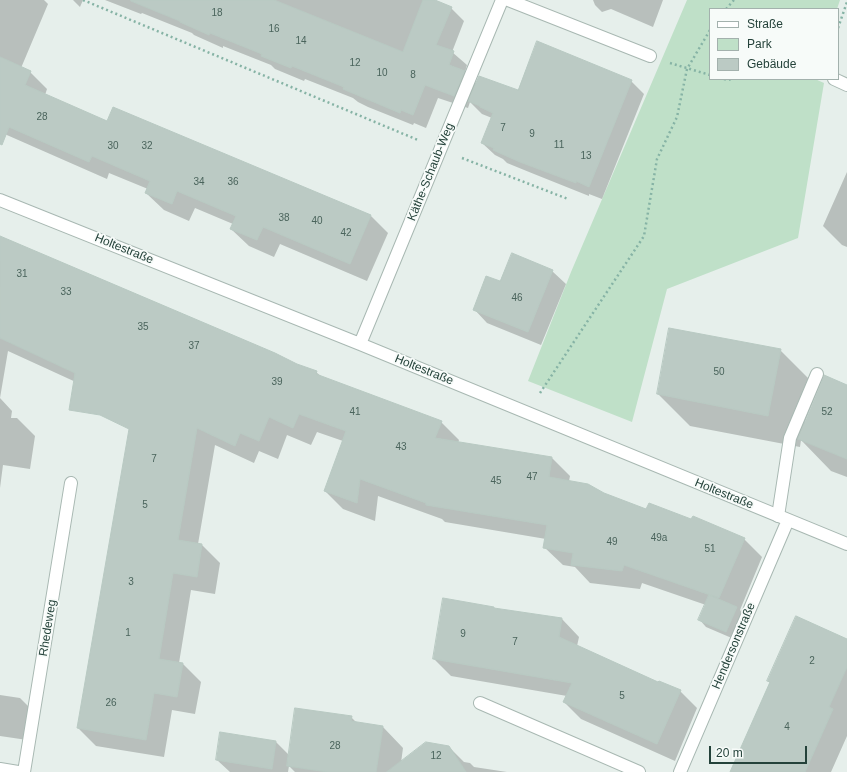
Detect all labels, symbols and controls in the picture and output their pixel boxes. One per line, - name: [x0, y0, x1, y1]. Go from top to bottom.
- house number: 18: [211, 7, 223, 19]
- legend: [709, 8, 839, 80]
- text: Straße: [747, 17, 783, 31]
- house number: 16: [268, 23, 280, 35]
- house number: 14: [295, 35, 307, 47]
- text: Park: [747, 37, 772, 51]
- house number: 12: [349, 57, 361, 69]
- text: Gebäude: [747, 57, 796, 71]
- house number: 10: [376, 67, 388, 79]
- house number: 8: [410, 69, 416, 81]
- house number: 28: [36, 111, 48, 123]
- street label: Käthe-Schaub-Weg: [405, 121, 457, 223]
- house number: 7: [500, 122, 506, 134]
- house number: 9: [529, 128, 535, 140]
- house number: 11: [554, 139, 564, 151]
- house number: 30: [107, 140, 119, 152]
- house number: 32: [141, 140, 153, 152]
- house number: 13: [580, 150, 592, 162]
- house number: 34: [193, 176, 205, 188]
- house number: 36: [227, 176, 239, 188]
- house number: 38: [278, 212, 290, 224]
- house number: 40: [311, 215, 323, 227]
- house number: 42: [340, 227, 352, 239]
- street label: Holtestraße: [93, 231, 155, 267]
- house number: 31: [16, 268, 28, 280]
- house number: 33: [60, 286, 72, 298]
- house number: 46: [511, 292, 523, 304]
- house number: 35: [137, 321, 149, 333]
- house number: 37: [188, 340, 200, 352]
- street label: Holtestraße: [393, 352, 455, 388]
- house number: 50: [713, 366, 725, 378]
- house number: 39: [271, 376, 283, 388]
- house number: 41: [349, 406, 361, 418]
- house number: 52: [821, 406, 833, 418]
- house number: 43: [395, 441, 407, 453]
- house number: 7: [151, 453, 157, 465]
- house number: 47: [526, 471, 538, 483]
- house number: 45: [490, 475, 502, 487]
- street label: Holtestraße: [693, 476, 755, 512]
- house number: 5: [142, 499, 148, 511]
- house number: 49a: [651, 532, 667, 544]
- house number: 49: [606, 536, 618, 548]
- house number: 51: [704, 543, 716, 555]
- house number: 3: [128, 576, 134, 588]
- street label: Rhedeweg: [36, 599, 60, 657]
- street label: Hendersonstraße: [709, 601, 759, 691]
- house number: 1: [125, 627, 131, 639]
- house number: 9: [460, 628, 466, 640]
- house number: 7: [512, 636, 518, 648]
- house number: 2: [809, 655, 815, 667]
- house number: 5: [619, 690, 625, 702]
- house number: 26: [105, 697, 117, 709]
- house number: 4: [784, 721, 790, 733]
- scale bar: [711, 738, 809, 764]
- house number: 28: [329, 740, 341, 752]
- text: 20 m: [716, 746, 743, 760]
- house number: 12: [430, 750, 442, 762]

